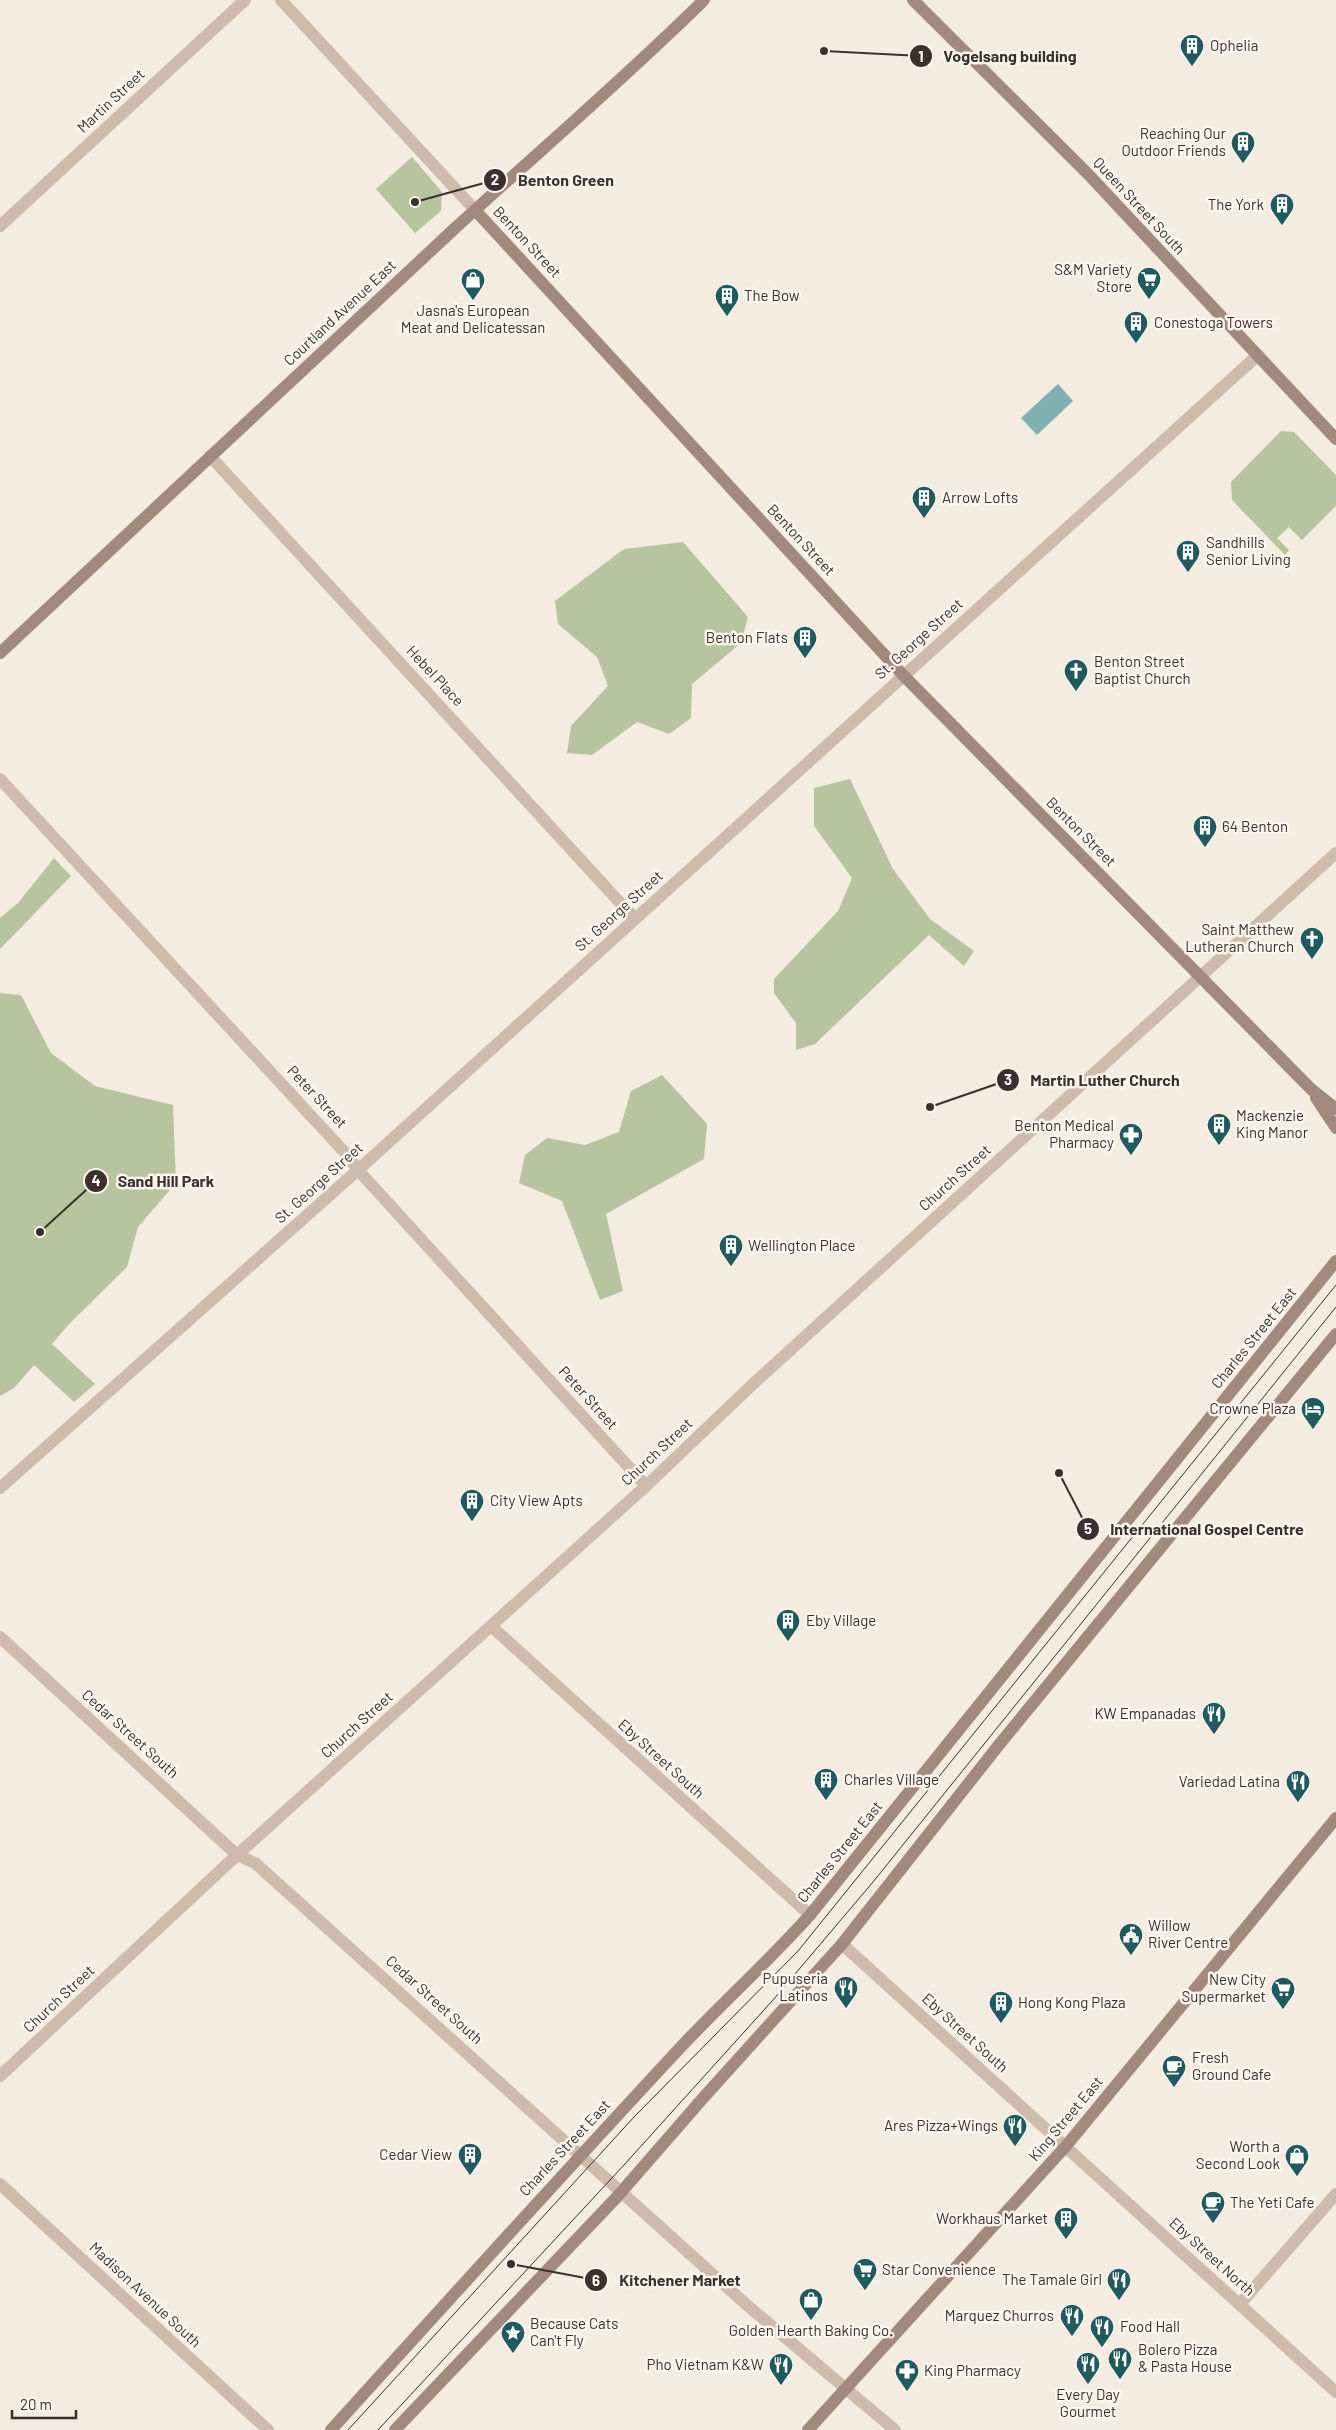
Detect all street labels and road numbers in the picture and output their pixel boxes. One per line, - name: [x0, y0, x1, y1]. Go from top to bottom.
- street label: Martin Street: [73, 65, 148, 136]
- street label: Queen Street South: [1090, 153, 1189, 258]
- street label: Benton Street: [490, 202, 565, 281]
- street label: Courtland Avenue East: [279, 256, 399, 369]
- street label: Benton Street: [764, 500, 839, 579]
- street label: St. George Street: [871, 594, 966, 682]
- street label: Hebel Place: [403, 641, 468, 709]
- street label: Benton Street: [1043, 793, 1120, 870]
- street label: St. George Street: [571, 866, 666, 954]
- street label: Peter Street: [284, 1061, 351, 1131]
- street label: St. George Street: [271, 1138, 366, 1226]
- street label: Church Street: [915, 1140, 994, 1214]
- street label: Charles Street East: [1207, 1283, 1300, 1392]
- street label: Peter Street: [556, 1362, 622, 1433]
- street label: Church Street: [617, 1414, 696, 1489]
- street label: Cedar Street South: [79, 1685, 183, 1781]
- street label: Church Street: [317, 1687, 396, 1761]
- street label: Eby Street South: [615, 1715, 708, 1802]
- street label: Charles Street East: [793, 1797, 886, 1906]
- street label: Cedar Street South: [383, 1951, 487, 2047]
- street label: Church Street: [19, 1961, 98, 2036]
- street label: Eby Street South: [919, 1989, 1012, 2076]
- street label: King Street East: [1024, 2072, 1106, 2165]
- street label: Charles Street East: [515, 2095, 614, 2199]
- street label: Eby Street North: [1166, 2213, 1259, 2299]
- street label: Madison Avenue South: [86, 2238, 205, 2351]

